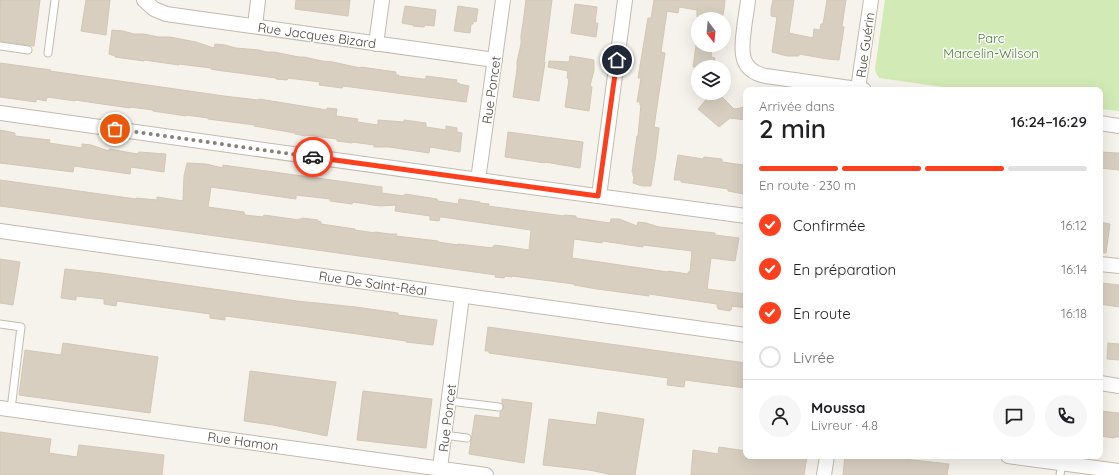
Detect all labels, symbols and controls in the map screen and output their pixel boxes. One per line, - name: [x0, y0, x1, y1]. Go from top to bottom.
- street label: Rue Guérin: [852, 11, 878, 79]
- north arrow: [691, 12, 731, 52]
- map controls: [691, 12, 731, 100]
- street label: Rue Jacques Bizard: [257, 19, 377, 51]
- park label: Parc Marcelin-Wilson: [943, 30, 1039, 61]
- pin: [600, 43, 634, 77]
- icon: home: [606, 49, 628, 71]
- street label: Rue Poncet: [478, 55, 504, 125]
- button: layers: [691, 60, 731, 100]
- text: Arrivée dans: [759, 98, 835, 114]
- pin: [98, 112, 132, 146]
- text: 2 min: [759, 112, 826, 145]
- text: 16:24–16:29: [1011, 112, 1087, 131]
- icon: bag: [104, 118, 126, 140]
- courier: [293, 137, 333, 177]
- icon: car: [302, 146, 324, 168]
- text: En route · 230 m: [759, 177, 856, 193]
- icon: check: [759, 214, 781, 236]
- text: Confirmée: [793, 216, 866, 235]
- text: 16:12: [1061, 217, 1087, 233]
- icon: check: [759, 258, 781, 280]
- text: En préparation: [793, 260, 896, 279]
- text: 16:14: [1061, 261, 1087, 277]
- street label: Rue De Saint-Réal: [318, 267, 428, 299]
- icon: check: [759, 302, 781, 324]
- text: En route: [793, 304, 851, 323]
- text: 16:18: [1061, 305, 1087, 321]
- text: Livrée: [793, 348, 835, 367]
- street label: Rue Poncet: [435, 383, 459, 453]
- button: person: [759, 395, 801, 437]
- button: chat: [993, 395, 1035, 437]
- button: phone: [1045, 395, 1087, 437]
- text: Moussa: [811, 398, 865, 417]
- text: Livreur · 4.8: [811, 417, 878, 433]
- street label: Rue Hamon: [207, 428, 279, 454]

